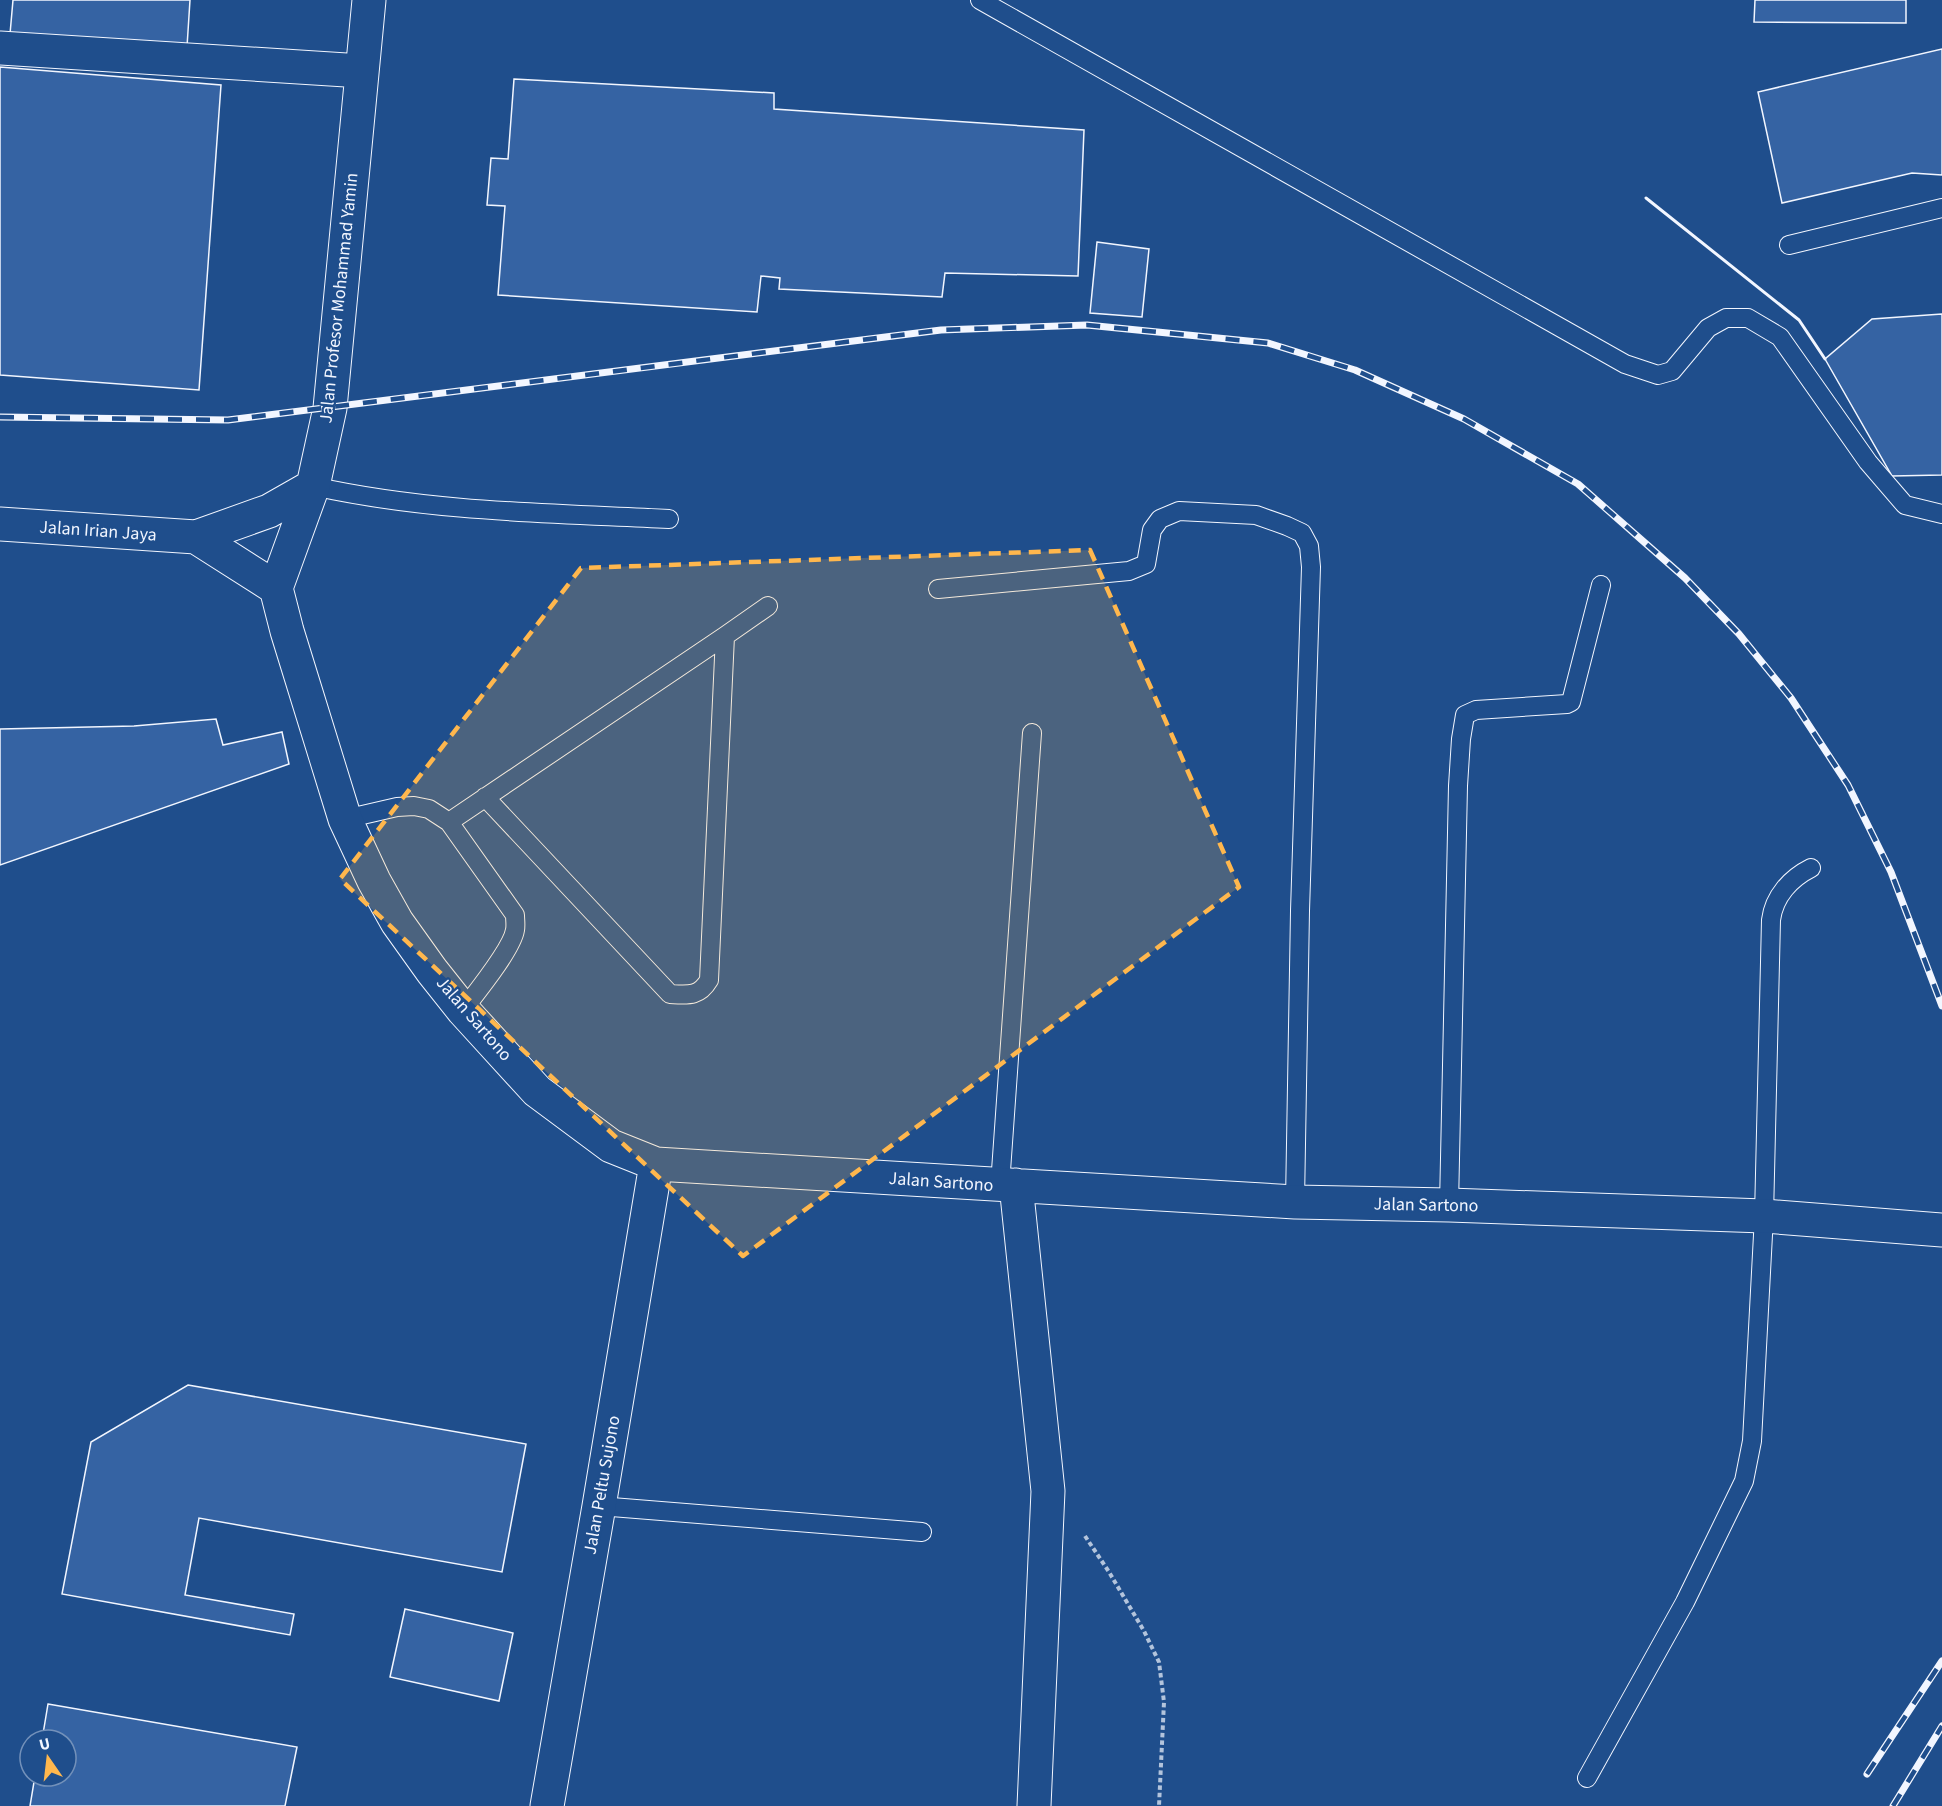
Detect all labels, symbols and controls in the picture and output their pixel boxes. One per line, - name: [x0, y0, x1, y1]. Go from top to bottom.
- street label: Jalan Profesor Mohammad Yamin: [313, 172, 365, 424]
- street label: Jalan Irian Jaya: [38, 514, 158, 548]
- street label: Jalan Sartono: [430, 971, 518, 1067]
- street label: Jalan Sartono: [888, 1166, 994, 1198]
- street label: Jalan Sartono: [1373, 1192, 1479, 1218]
- street label: Jalan Peltu Sujono: [577, 1414, 627, 1556]
- north arrow: [18, 1728, 78, 1788]
- text: U: [37, 1732, 52, 1756]

